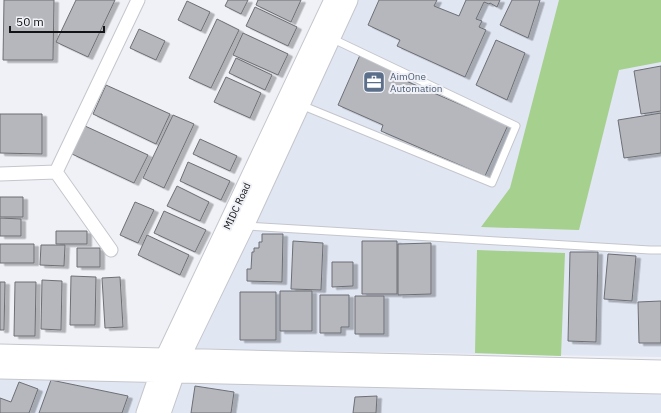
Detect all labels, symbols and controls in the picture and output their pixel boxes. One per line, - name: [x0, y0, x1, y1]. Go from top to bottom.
- scale bar: [10, 8, 104, 34]
- text: 50 m: [16, 14, 44, 29]
- office icon: AimOne Automation: [361, 69, 387, 95]
- place label: AimOne Automation: [390, 70, 443, 95]
- street label: MIDC Road: [220, 180, 254, 232]

